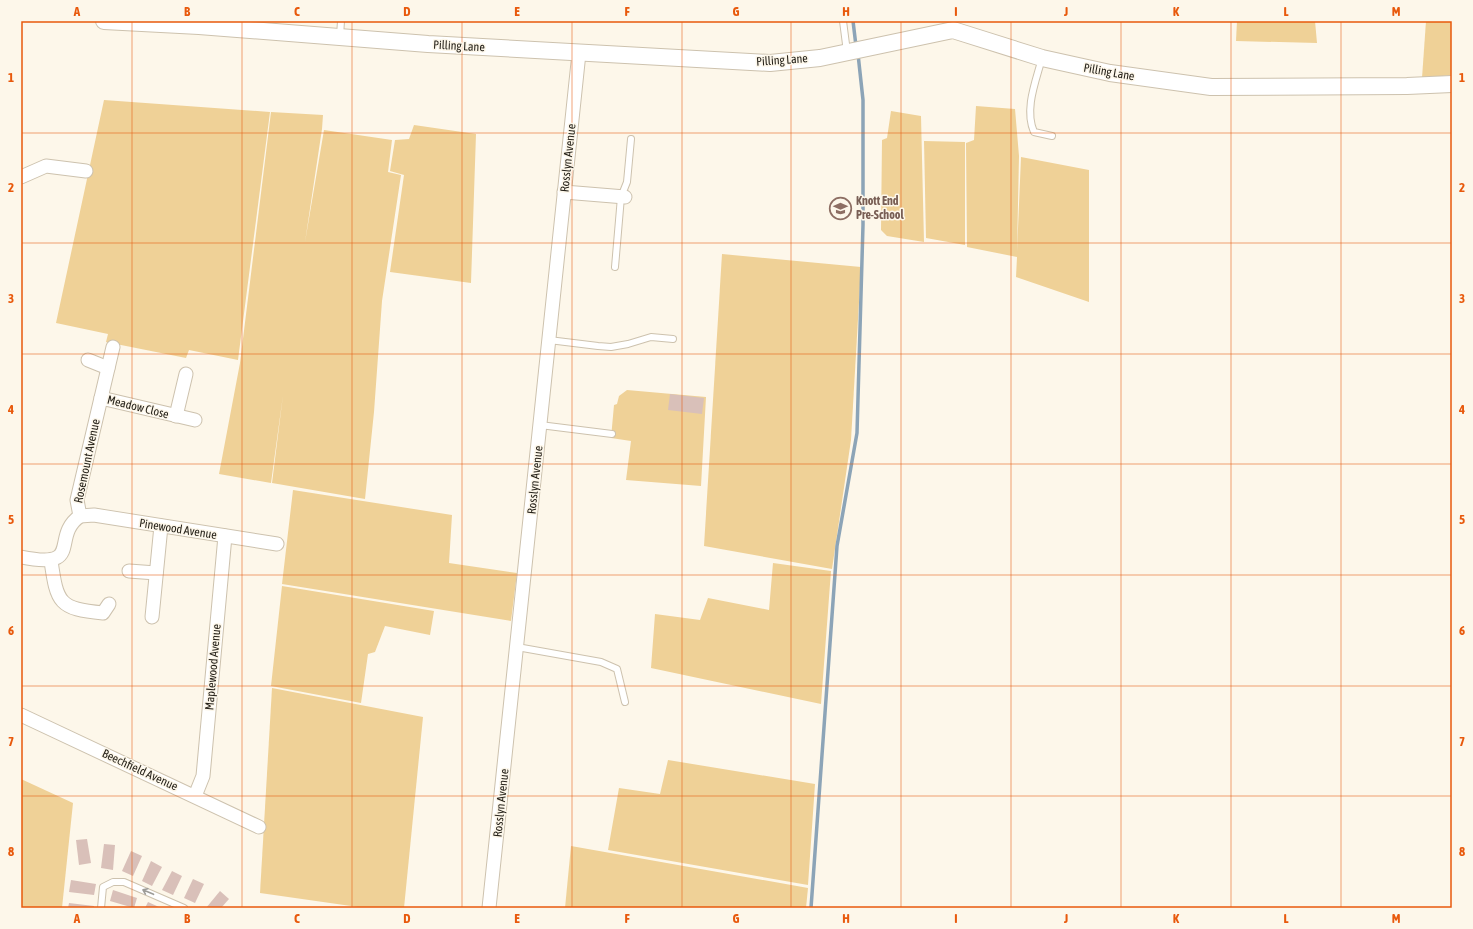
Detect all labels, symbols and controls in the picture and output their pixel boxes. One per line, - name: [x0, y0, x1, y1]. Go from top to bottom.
- text: A: [73, 4, 81, 19]
- text: B: [184, 4, 191, 19]
- text: C: [294, 4, 300, 19]
- text: D: [403, 4, 411, 19]
- text: E: [514, 4, 520, 19]
- text: F: [624, 4, 630, 19]
- text: G: [733, 4, 740, 19]
- text: H: [842, 4, 850, 19]
- text: I: [954, 4, 958, 19]
- text: J: [1063, 4, 1068, 19]
- text: K: [1173, 4, 1180, 19]
- text: L: [1283, 4, 1289, 19]
- text: M: [1392, 4, 1401, 19]
- street label: Pilling Lane: [433, 38, 485, 54]
- street label: Pilling Lane: [756, 51, 808, 69]
- street label: Pilling Lane: [1082, 61, 1136, 83]
- text: 1: [8, 70, 14, 85]
- text: 1: [1459, 70, 1465, 85]
- street label: Rosslyn Avenue: [557, 123, 579, 193]
- text: 2: [8, 180, 14, 195]
- text: 2: [1459, 180, 1465, 195]
- place label: Knott End Pre-School: [856, 194, 904, 222]
- school or university icon: Knott End Pre-School: [827, 195, 853, 221]
- text: 3: [8, 291, 14, 306]
- text: 3: [1459, 291, 1465, 306]
- street label: Meadow Close: [106, 393, 170, 421]
- text: 4: [7, 402, 14, 417]
- text: 4: [1458, 402, 1465, 417]
- street label: Rosemount Avenue: [71, 418, 103, 504]
- street label: Rosslyn Avenue: [524, 445, 546, 515]
- text: 5: [8, 512, 14, 527]
- text: 5: [1459, 512, 1465, 527]
- street label: Pinewood Avenue: [138, 516, 218, 542]
- text: 6: [8, 623, 14, 638]
- street label: Maplewood Avenue: [202, 623, 224, 711]
- text: 6: [1459, 623, 1465, 638]
- text: 7: [8, 734, 14, 749]
- text: 7: [1459, 734, 1465, 749]
- street label: Beechfield Avenue: [100, 746, 180, 794]
- street label: Rosslyn Avenue: [490, 768, 512, 838]
- text: 8: [8, 844, 14, 859]
- text: 8: [1459, 844, 1465, 859]
- one-way arrow: [142, 888, 154, 895]
- text: A: [73, 911, 81, 926]
- text: B: [184, 911, 191, 926]
- text: C: [294, 911, 300, 926]
- text: D: [403, 911, 411, 926]
- text: E: [514, 911, 520, 926]
- text: F: [624, 911, 630, 926]
- text: G: [733, 911, 740, 926]
- text: H: [842, 911, 850, 926]
- text: I: [954, 911, 958, 926]
- text: J: [1063, 911, 1068, 926]
- text: K: [1173, 911, 1180, 926]
- text: L: [1283, 911, 1289, 926]
- text: M: [1392, 911, 1401, 926]

